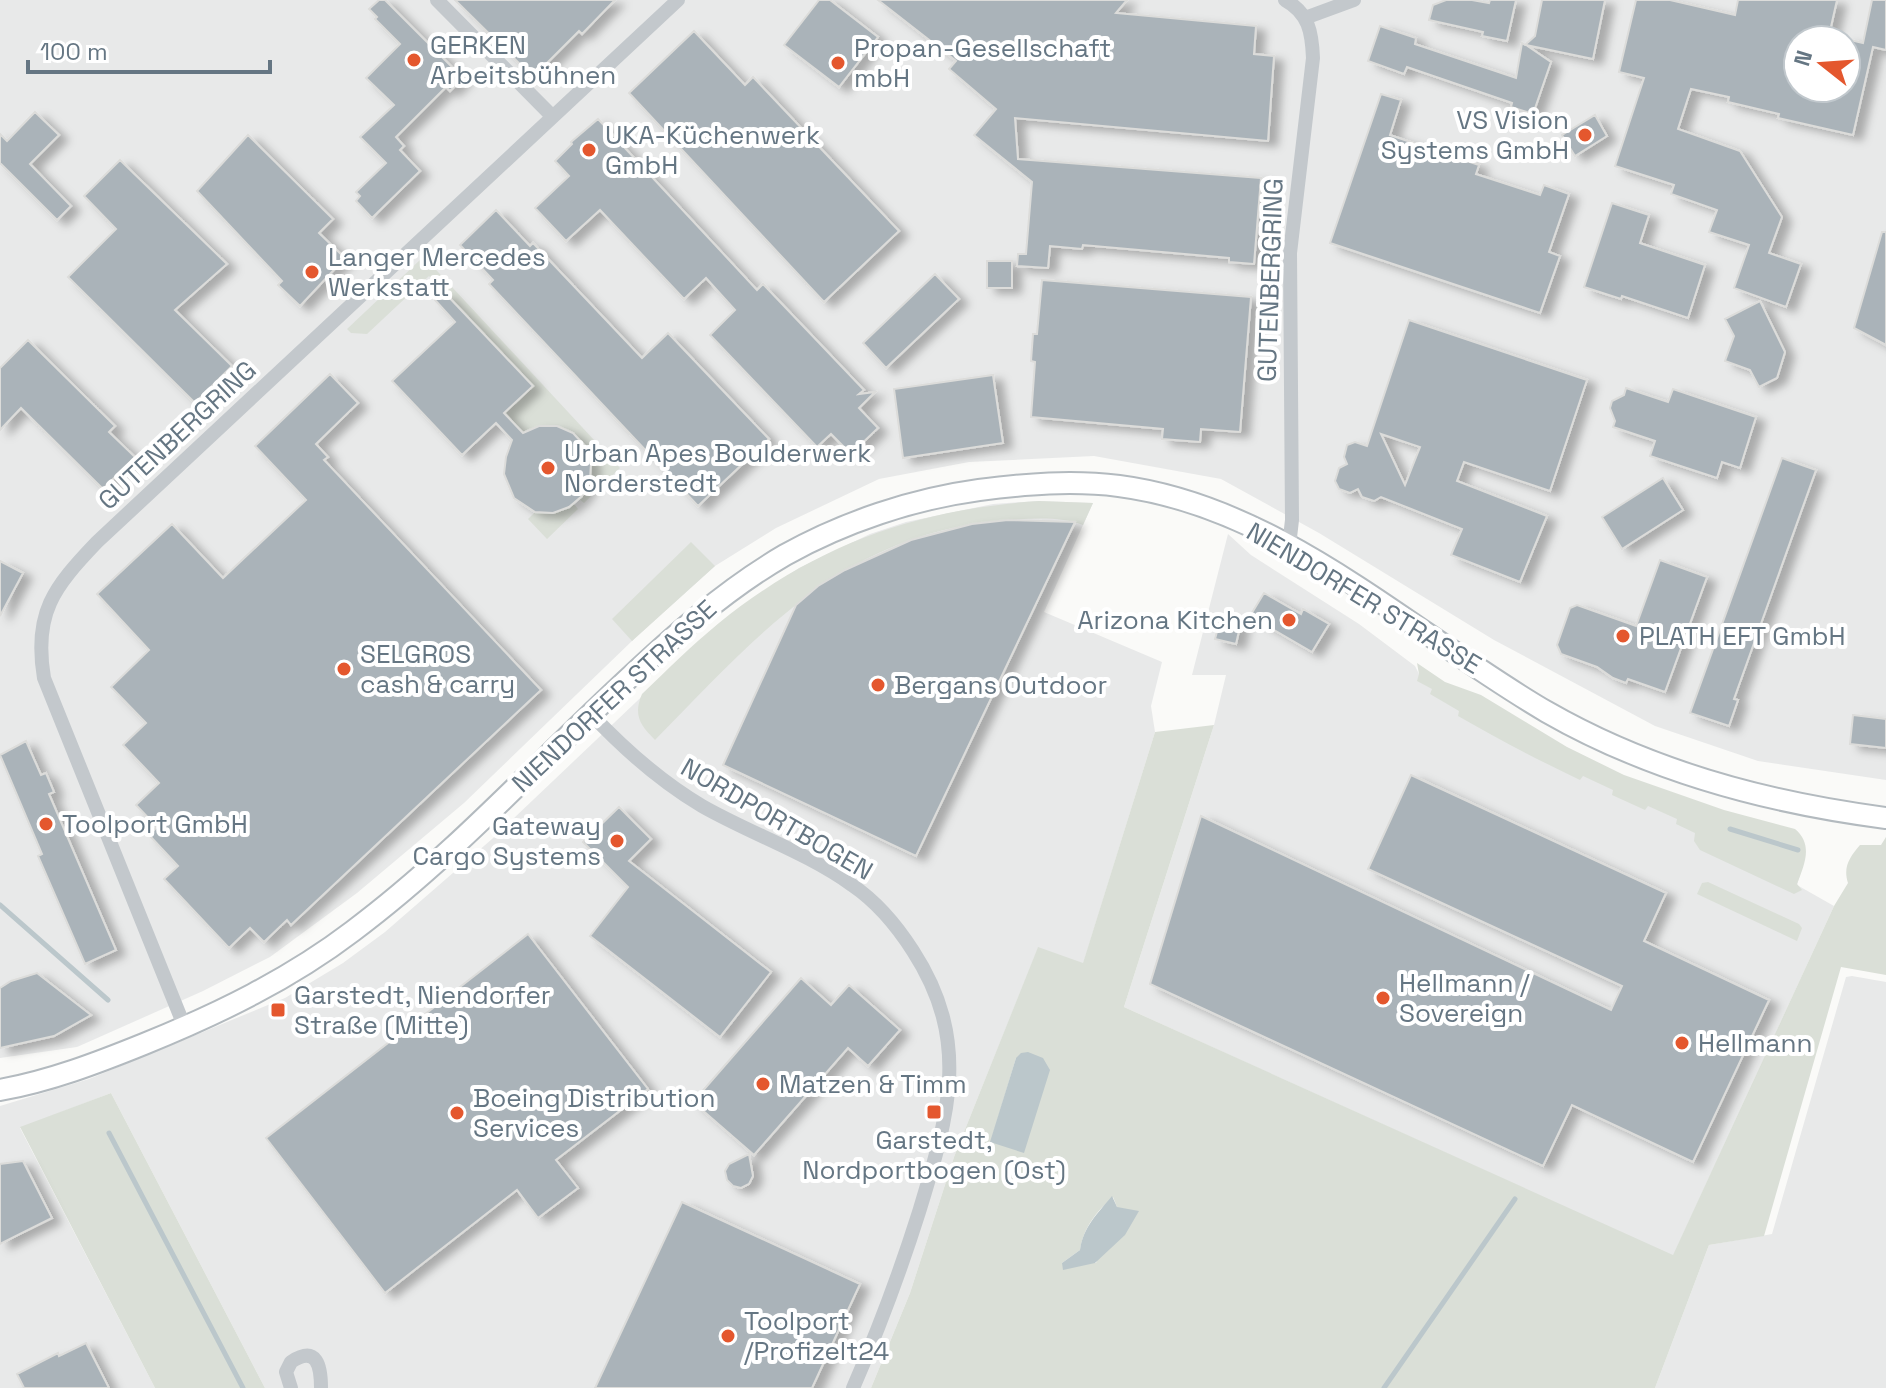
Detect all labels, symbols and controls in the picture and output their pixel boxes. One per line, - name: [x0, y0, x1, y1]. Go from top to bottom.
- scale bar: [28, 24, 270, 74]
- north arrow: [1782, 24, 1862, 104]
- place label: GERKEN Arbeitsbühnen: [430, 28, 616, 92]
- place label: Propan-Gesellschaft mbH: [854, 31, 1111, 95]
- text: 100 m: [40, 36, 108, 67]
- text: N: [1787, 47, 1818, 69]
- marker: GERKEN Arbeitsbühnen: [405, 51, 423, 69]
- marker: Propan-Gesellschaft mbH: [829, 54, 847, 72]
- place label: VS Vision Systems GmbH: [1381, 103, 1569, 167]
- place label: UKA-Küchenwerk GmbH: [605, 118, 820, 182]
- marker: VS Vision Systems GmbH: [1576, 126, 1594, 144]
- marker: UKA-Küchenwerk GmbH: [580, 141, 598, 159]
- street label: GUTENBERGRING: [1249, 177, 1291, 383]
- place label: Langer Mercedes Werkstatt: [328, 240, 546, 304]
- marker: Langer Mercedes Werkstatt: [303, 263, 321, 281]
- street label: GUTENBERGRING: [91, 353, 263, 517]
- place label: Urban Apes Boulderwerk Norderstedt: [564, 436, 871, 500]
- marker: Urban Apes Boulderwerk Norderstedt: [539, 459, 557, 477]
- street label: NIENDORFER STRASSE: [1240, 514, 1488, 682]
- street label: NIENDORFER STRASSE: [504, 592, 724, 800]
- place label: Arizona Kitchen: [1077, 603, 1273, 637]
- marker: Arizona Kitchen: [1280, 611, 1298, 629]
- place label: PLATH EFT GmbH: [1639, 619, 1846, 653]
- marker: PLATH EFT GmbH: [1614, 627, 1632, 645]
- place label: SELGROS cash & carry: [360, 637, 515, 701]
- marker: SELGROS cash & carry: [335, 660, 353, 678]
- place label: Bergans Outdoor: [894, 668, 1107, 702]
- marker: Bergans Outdoor: [869, 676, 887, 694]
- street label: NORDPORTBOGEN: [675, 750, 879, 888]
- place label: Toolport GmbH: [62, 807, 248, 841]
- place label: Gateway Cargo Systems: [412, 809, 601, 873]
- marker: Toolport GmbH: [37, 815, 55, 833]
- marker: Gateway Cargo Systems: [608, 832, 626, 850]
- place label: Hellmann / Sovereign: [1399, 966, 1530, 1030]
- place label: Garstedt, Niendorfer Straße (Mitte): [294, 978, 551, 1042]
- marker: Hellmann / Sovereign: [1374, 989, 1392, 1007]
- marker: Garstedt, Niendorfer Straße (Mitte): [269, 1001, 287, 1019]
- place label: Hellmann: [1698, 1026, 1812, 1060]
- marker: Hellmann: [1673, 1034, 1691, 1052]
- place label: Matzen & Timm: [779, 1067, 967, 1101]
- marker: Matzen & Timm: [754, 1075, 772, 1093]
- place label: Boeing Distribution Services: [473, 1081, 715, 1145]
- marker: Garstedt, Nordportbogen (Ost): [925, 1103, 943, 1121]
- marker: Boeing Distribution Services: [448, 1104, 466, 1122]
- place label: Garstedt, Nordportbogen (Ost): [802, 1123, 1066, 1187]
- place label: Toolport /Profizelt24: [744, 1304, 889, 1368]
- marker: Toolport /Profizelt24: [719, 1327, 737, 1345]

